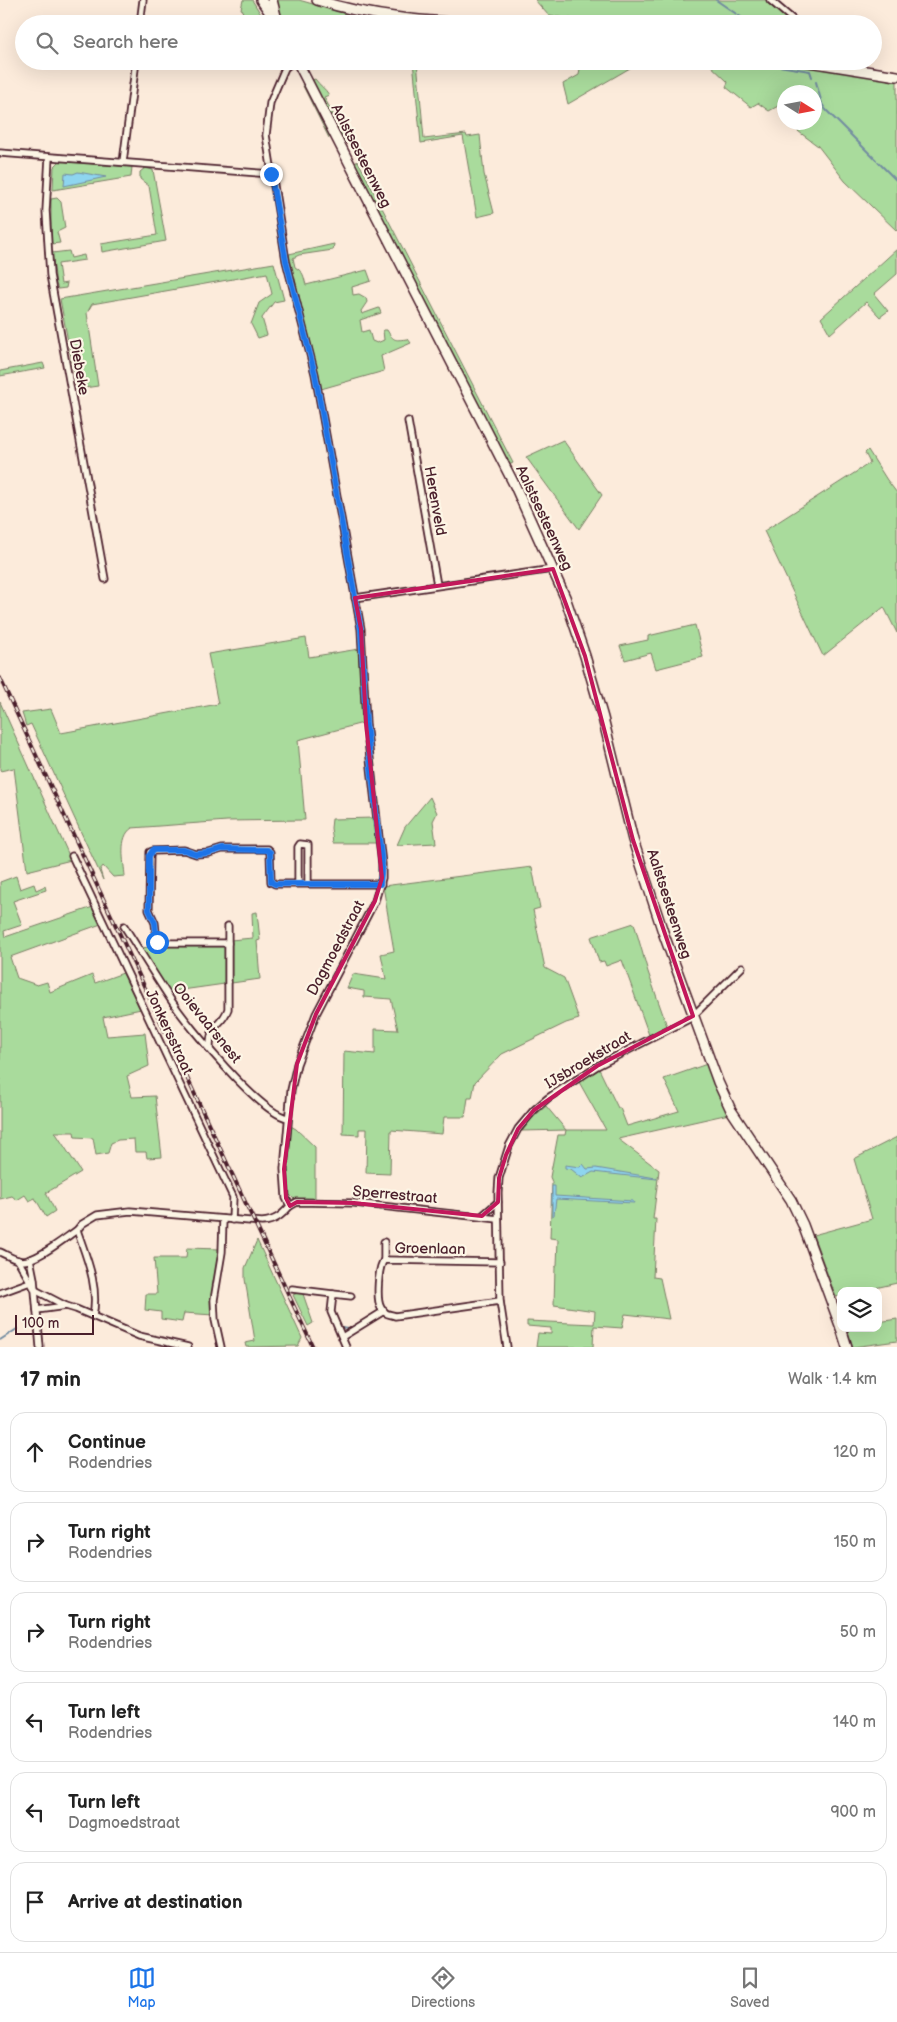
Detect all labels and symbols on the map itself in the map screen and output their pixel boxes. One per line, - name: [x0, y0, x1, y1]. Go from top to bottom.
- north arrow: [777, 85, 822, 130]
- street label: Aalstsesteenweg: [327, 101, 395, 211]
- route end: [260, 163, 283, 186]
- street label: Diebeke: [65, 337, 93, 397]
- street label: Aalstsesteenweg: [511, 462, 577, 574]
- street label: Herenveld: [420, 465, 450, 537]
- street label: Aalstsesteenweg: [642, 847, 696, 961]
- street label: Dagmoedstraat: [303, 897, 369, 999]
- route start: [146, 931, 169, 954]
- street label: Ooievaarsnest: [169, 979, 246, 1067]
- street label: Jonkersstraat: [141, 986, 197, 1078]
- street label: IJsbroekstraat: [541, 1027, 635, 1093]
- street label: Sperrestraat: [352, 1182, 438, 1208]
- street label: Groenlaan: [394, 1239, 466, 1259]
- scale bar: [15, 1312, 94, 1335]

